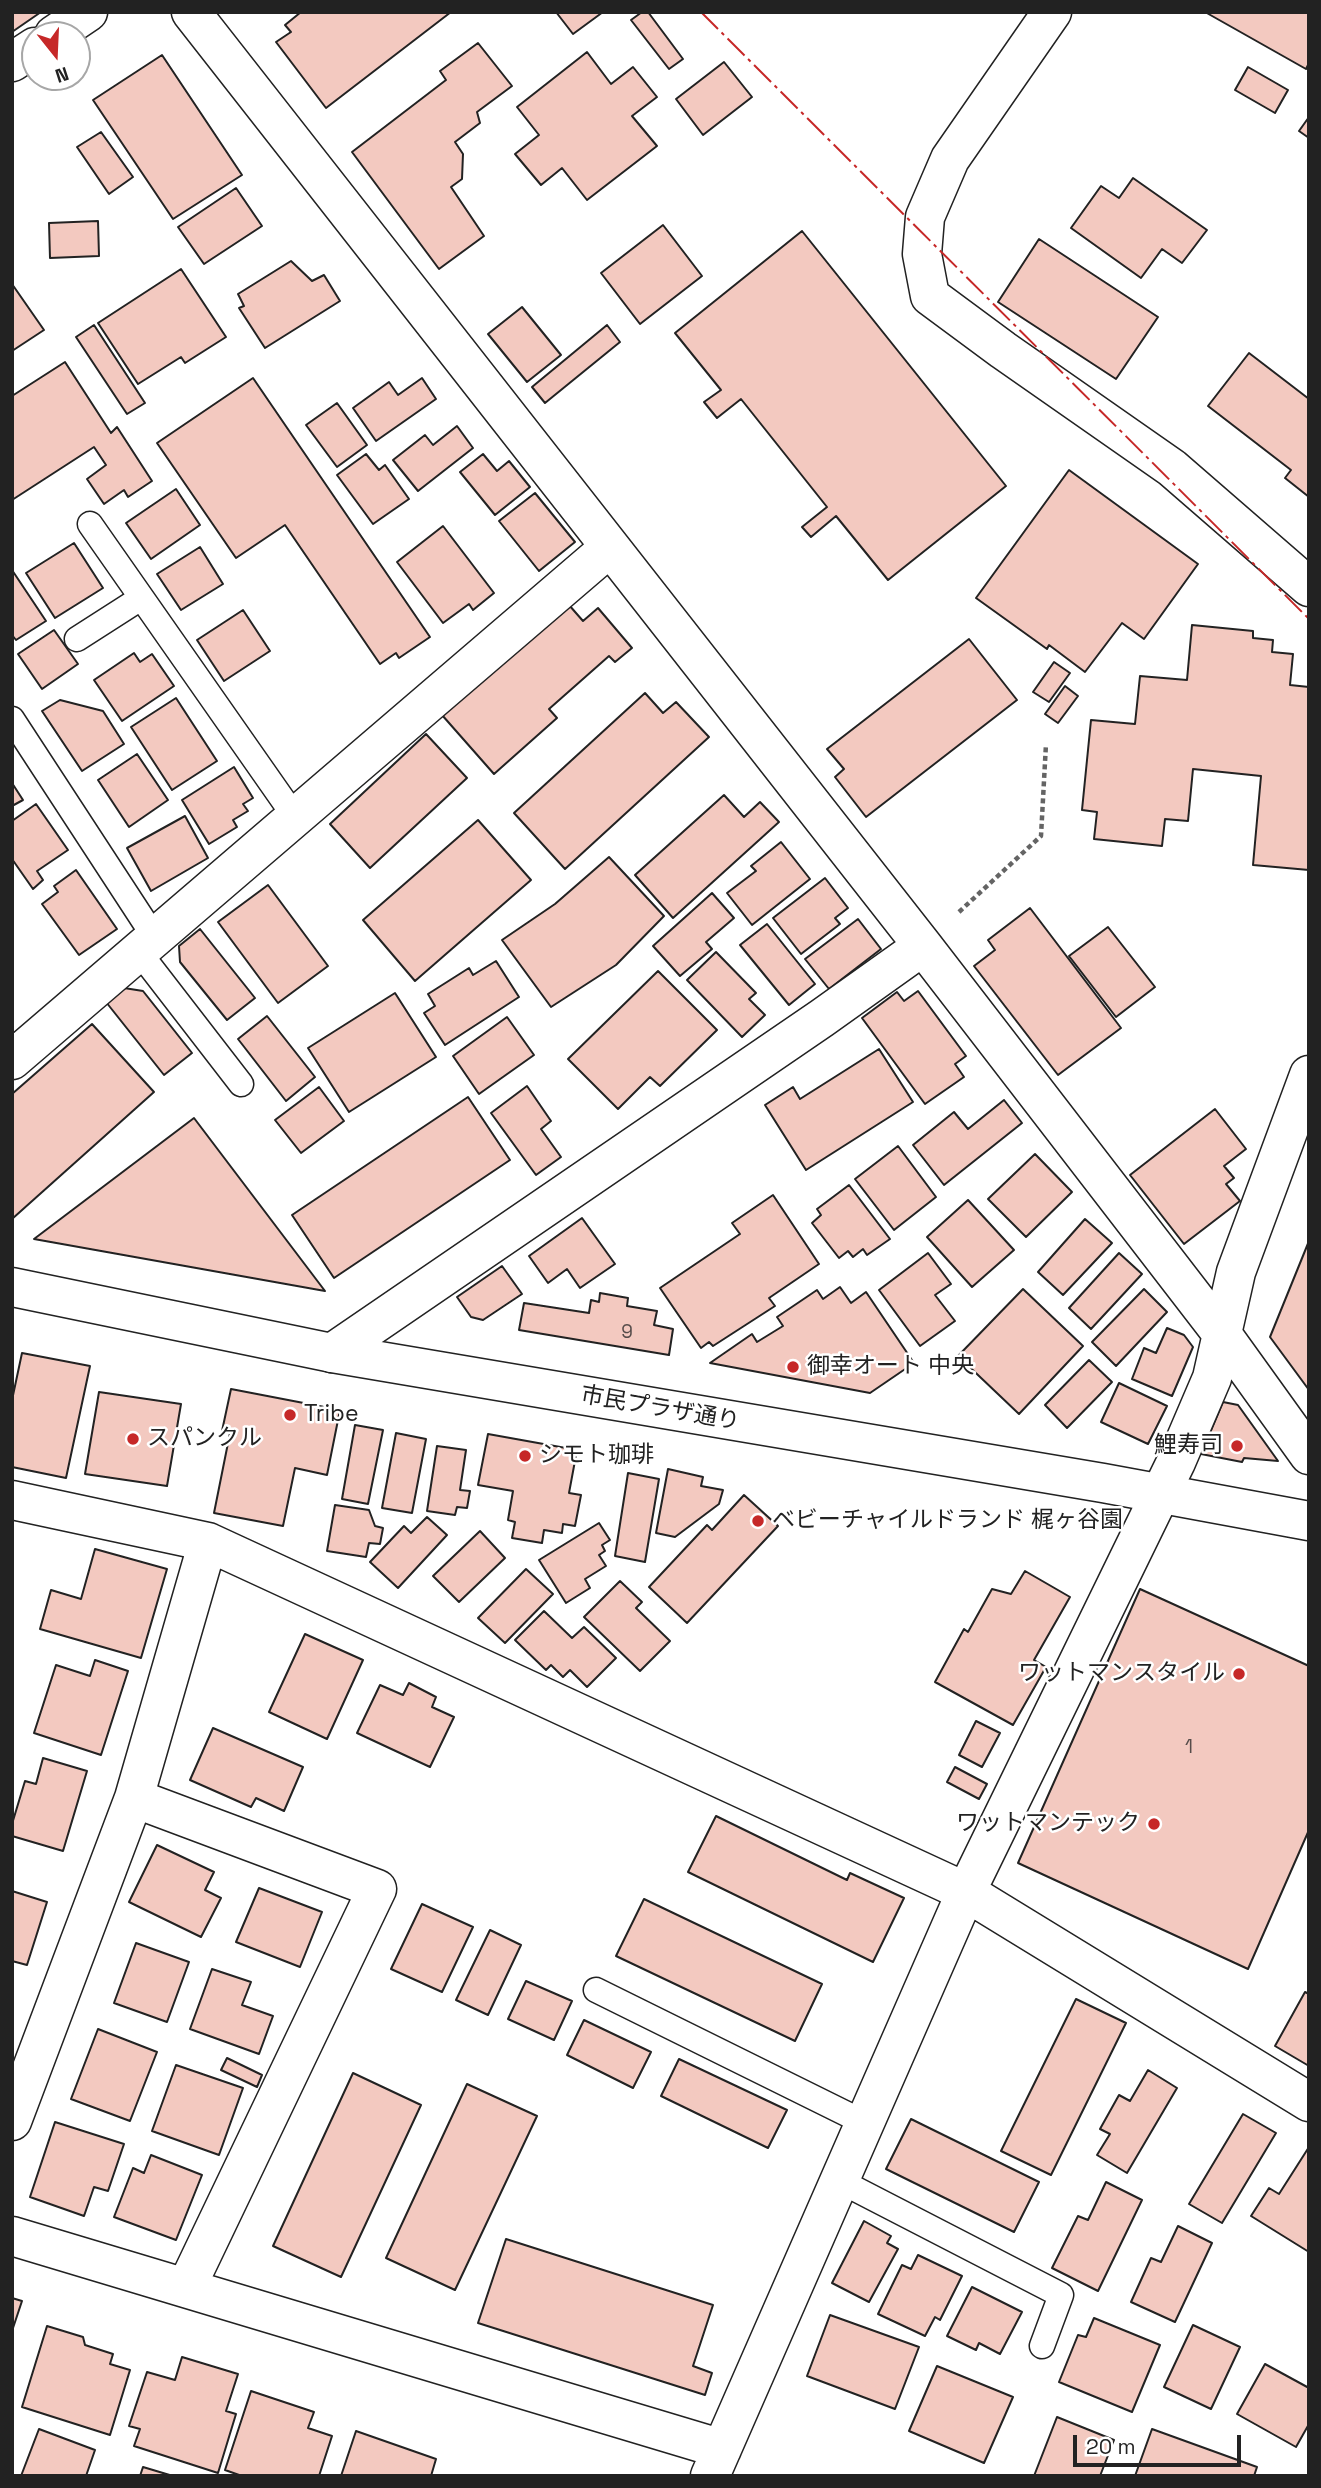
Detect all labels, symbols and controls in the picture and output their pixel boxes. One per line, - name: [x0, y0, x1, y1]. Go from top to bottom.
- north arrow: [21, 21, 91, 91]
- text: N: [52, 61, 72, 88]
- house number: 9: [621, 1322, 633, 1344]
- place label: 御幸オート 中央: [807, 1353, 974, 1381]
- marker: 御幸オート 中央: [785, 1359, 801, 1375]
- street label: 市民プラザ通り: [578, 1381, 742, 1437]
- place label: Tribe: [304, 1401, 359, 1429]
- marker: Tribe: [282, 1407, 298, 1423]
- place label: スパンクル: [147, 1425, 262, 1453]
- marker: スパンクル: [125, 1431, 141, 1447]
- place label: 鯉寿司: [1154, 1432, 1223, 1460]
- marker: 鯉寿司: [1229, 1438, 1245, 1454]
- place label: シモト珈琲: [539, 1442, 654, 1470]
- marker: シモト珈琲: [517, 1448, 533, 1464]
- place label: ベビーチャイルドランド 梶ヶ谷園: [772, 1507, 1123, 1535]
- marker: ベビーチャイルドランド 梶ヶ谷園: [750, 1513, 766, 1529]
- place label: ワットマンスタイル: [1018, 1660, 1225, 1688]
- marker: ワットマンスタイル: [1231, 1666, 1247, 1682]
- house number: 1: [1185, 1737, 1193, 1759]
- place label: ワットマンテック: [956, 1810, 1140, 1838]
- marker: ワットマンテック: [1146, 1816, 1162, 1832]
- scale bar: [1076, 2422, 1244, 2466]
- text: 20 m: [1086, 2433, 1136, 2460]

